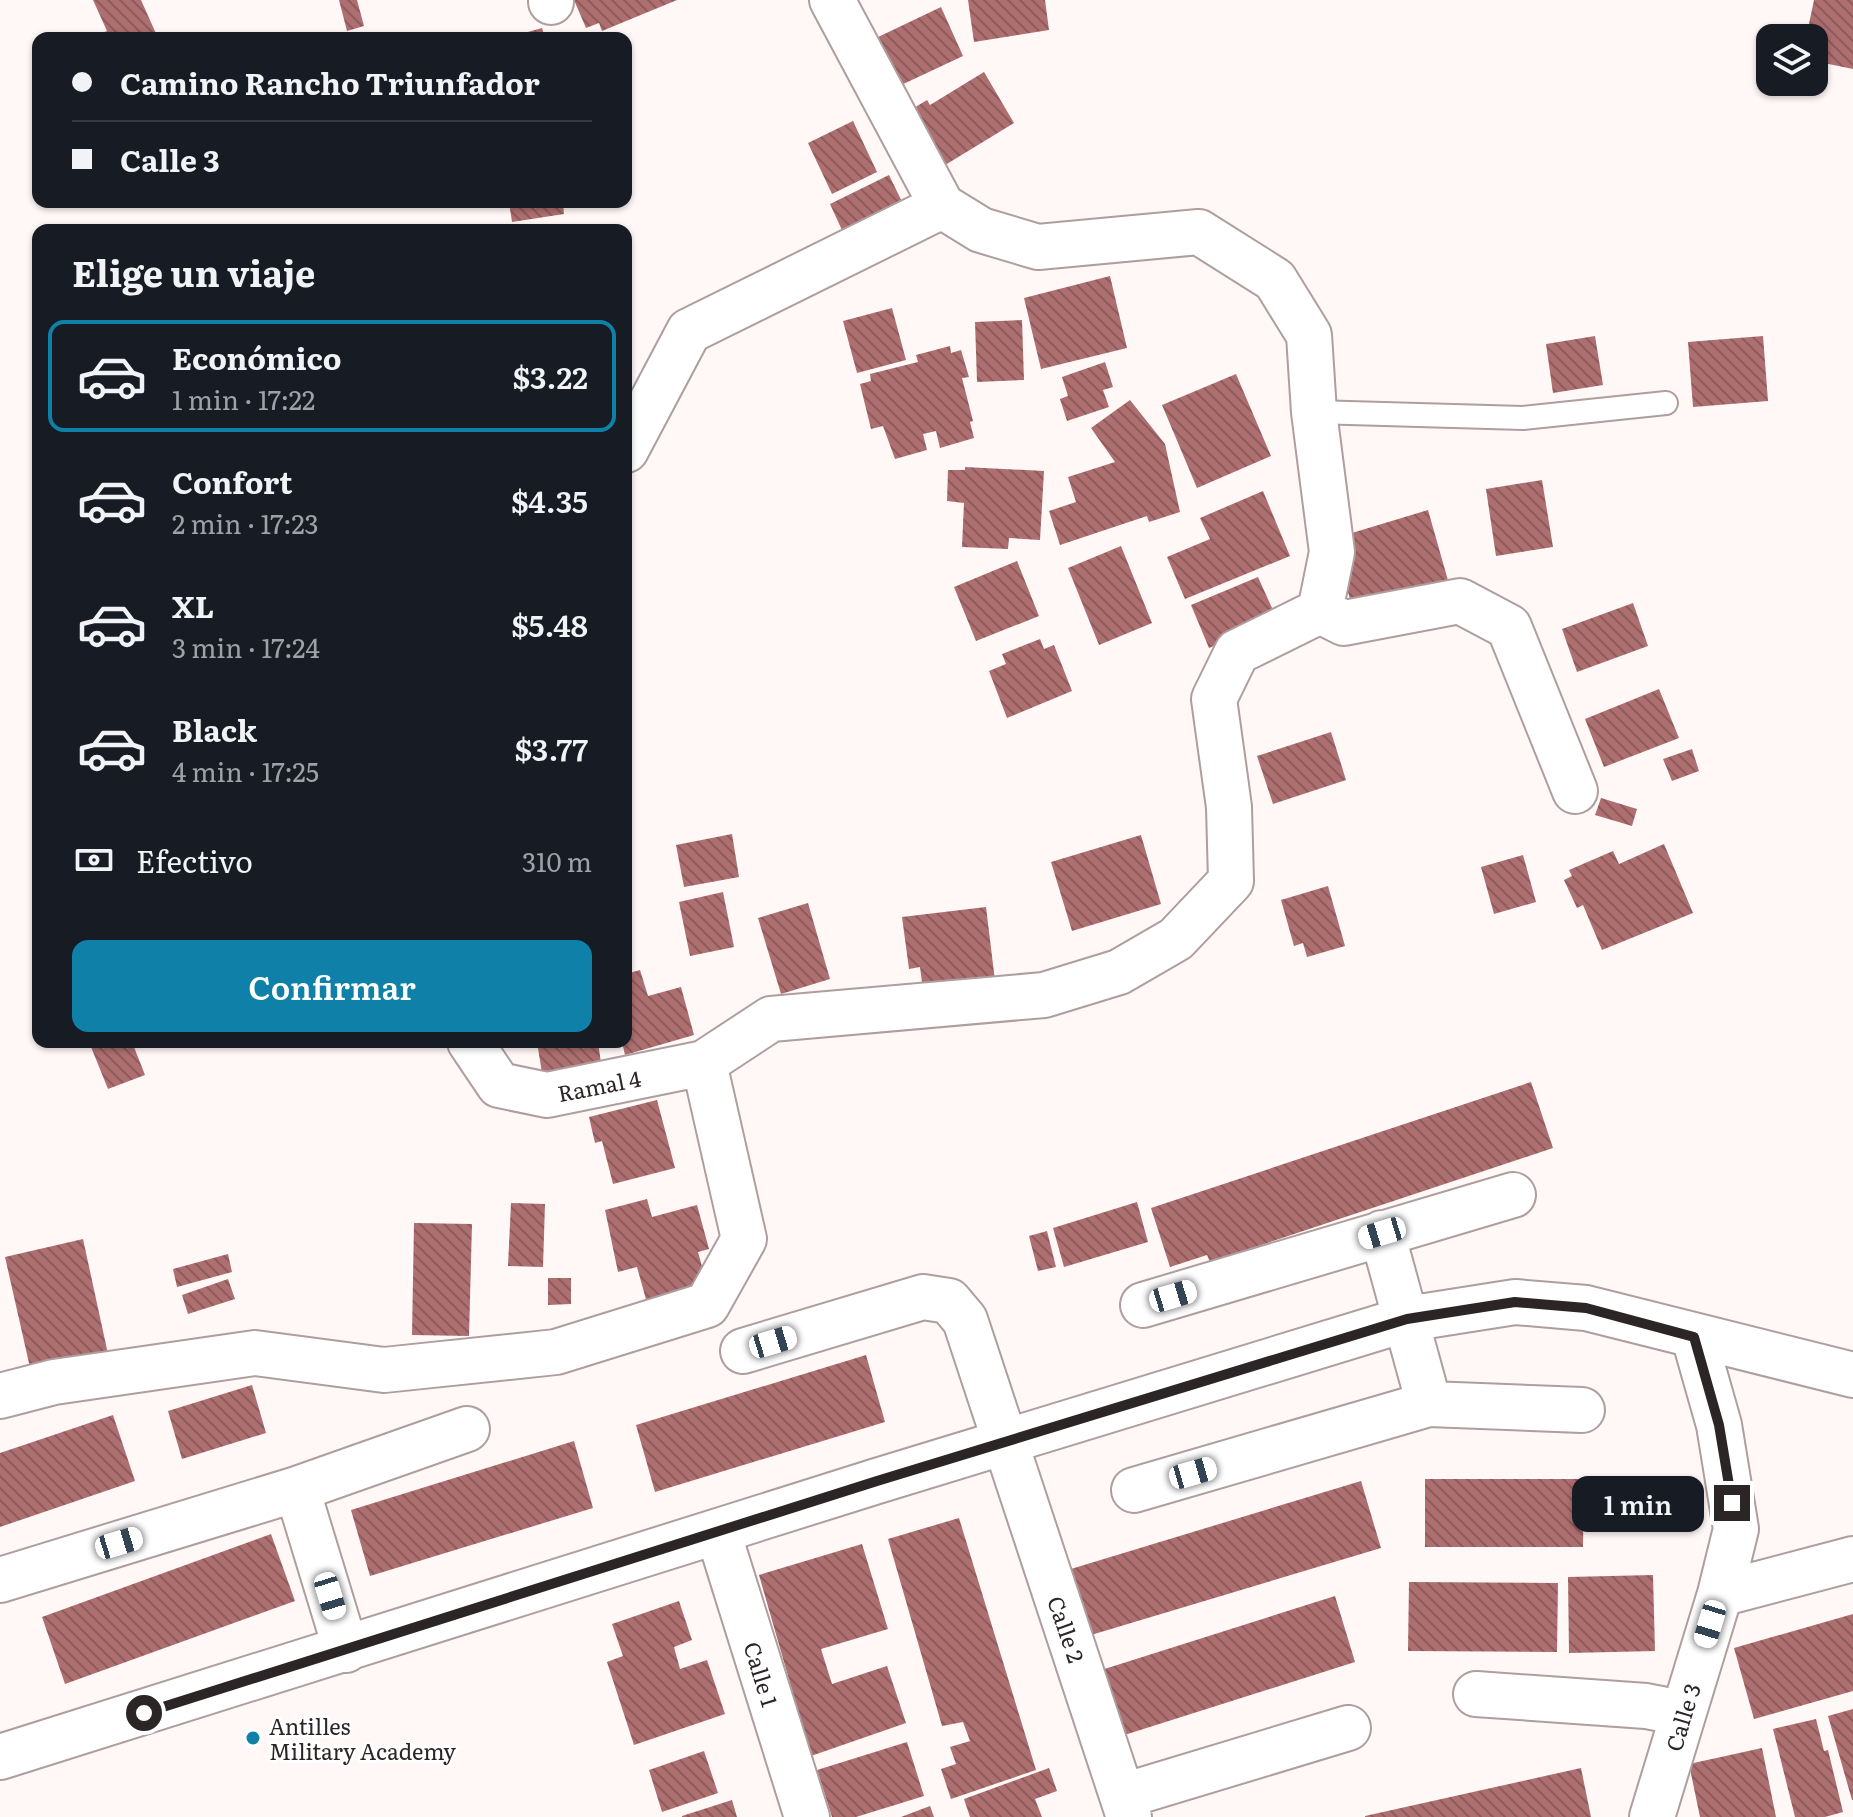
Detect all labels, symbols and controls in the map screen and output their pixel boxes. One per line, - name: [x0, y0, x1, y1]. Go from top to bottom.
- map controls: [1756, 24, 1828, 96]
- button: layers: [1756, 24, 1828, 96]
- text: Camino Rancho Triunfador: [120, 60, 540, 104]
- text: Calle 3: [120, 137, 220, 181]
- text: Elige un viaje: [72, 245, 315, 298]
- text: Económico: [172, 335, 341, 379]
- icon: car: [76, 340, 148, 412]
- text: $3.22: [513, 354, 588, 398]
- text: 1 min · 17:22: [172, 379, 315, 418]
- text: Confort: [172, 459, 293, 503]
- icon: car: [76, 464, 148, 536]
- text: $4.35: [511, 478, 588, 522]
- text: 2 min · 17:23: [172, 503, 319, 542]
- text: XL: [172, 583, 214, 627]
- icon: car: [76, 588, 148, 660]
- text: $5.48: [511, 602, 588, 646]
- text: 3 min · 17:24: [172, 627, 320, 666]
- text: Black: [172, 707, 257, 751]
- icon: car: [76, 712, 148, 784]
- text: $3.77: [514, 726, 588, 770]
- text: 4 min · 17:25: [172, 751, 319, 790]
- icon: cash: [72, 838, 116, 882]
- text: Efectivo: [136, 838, 253, 882]
- text: 310 m: [522, 841, 592, 880]
- button: Confirmar: [72, 940, 592, 1032]
- street label: Ramal 4: [554, 1061, 644, 1109]
- car: [1356, 1215, 1408, 1251]
- car: [1147, 1278, 1199, 1314]
- car: [747, 1324, 799, 1360]
- car: [1167, 1455, 1219, 1491]
- callout: 1 min: [1572, 1475, 1704, 1531]
- text: 1 min: [1604, 1484, 1672, 1523]
- route end: [1714, 1485, 1750, 1521]
- car: [93, 1525, 145, 1561]
- car: [312, 1570, 348, 1622]
- street label: Calle 2: [1040, 1591, 1094, 1667]
- car: [1692, 1598, 1728, 1650]
- street label: Calle 1: [737, 1637, 787, 1711]
- street label: Calle 3: [1656, 1679, 1708, 1755]
- route start: [126, 1695, 162, 1731]
- place label: Antilles Military Academy: [269, 1709, 456, 1767]
- marker: Antilles Military Academy: [244, 1729, 262, 1747]

